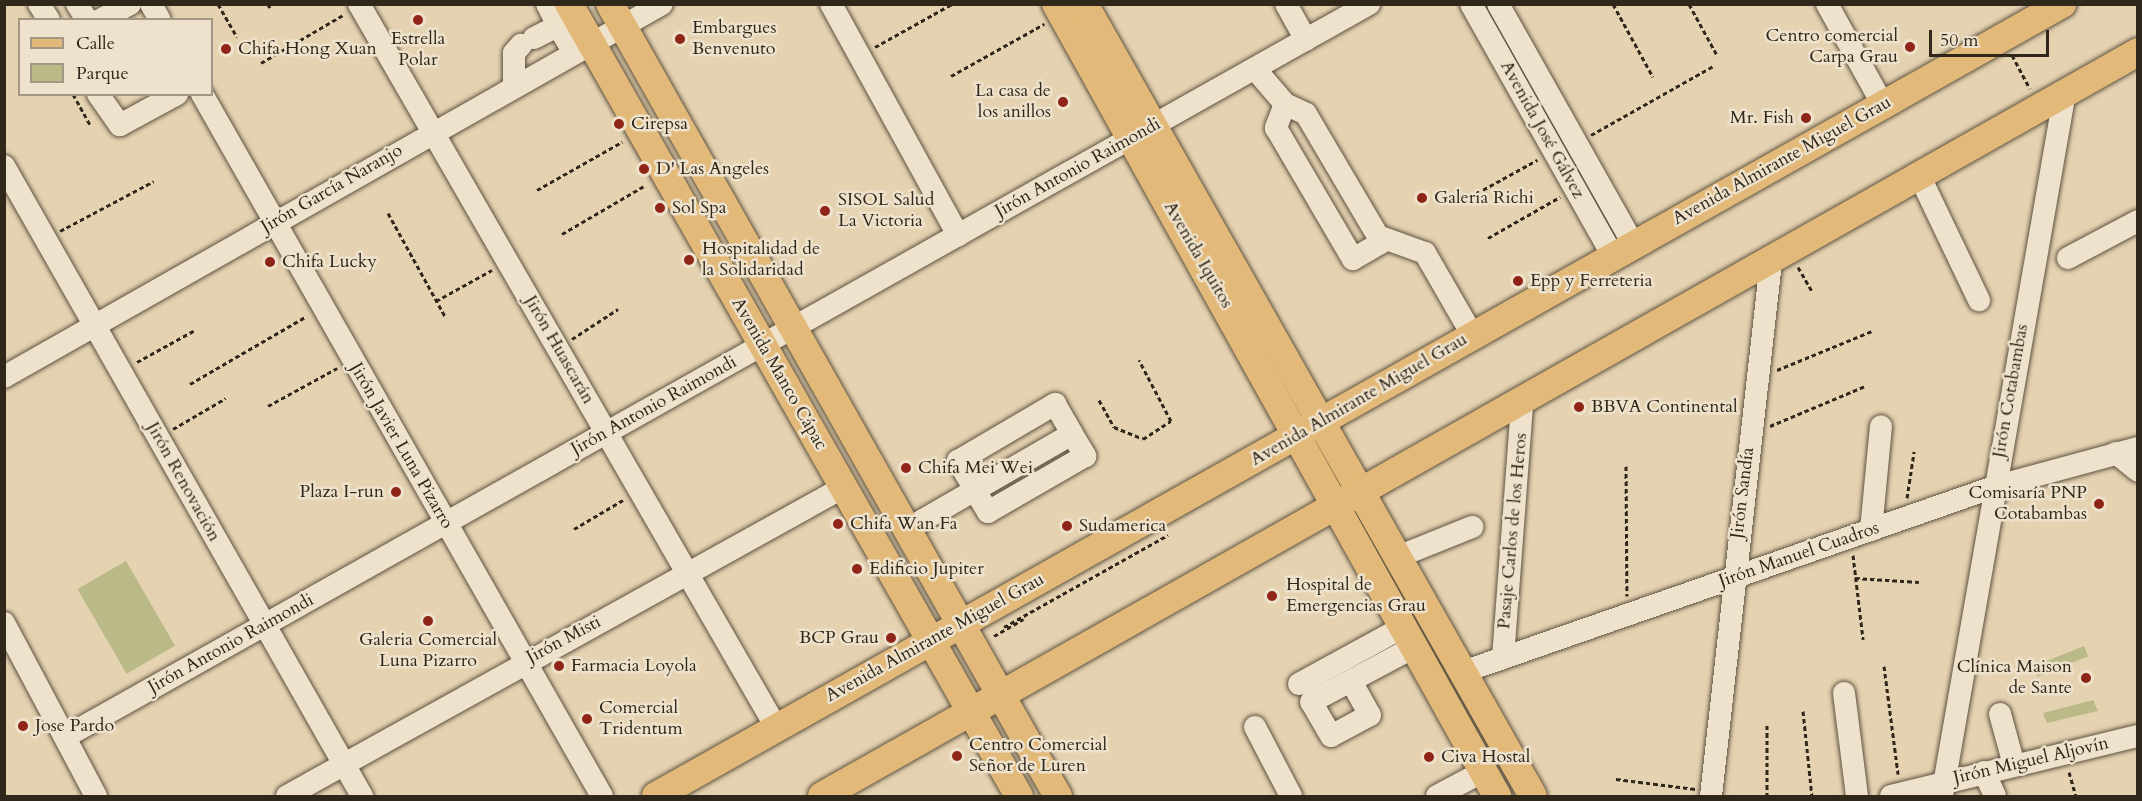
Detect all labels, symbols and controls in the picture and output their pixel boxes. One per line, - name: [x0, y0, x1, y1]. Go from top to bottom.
- marker: Estrella Polar: [411, 13, 425, 27]
- legend: [18, 18, 213, 96]
- place label: Embargues Benvenuto: [692, 18, 776, 60]
- scale bar: [1932, 18, 2052, 56]
- place label: Centro comercial Carpa Grau: [1765, 26, 1898, 68]
- text: 50 m: [1940, 28, 1979, 53]
- place label: Estrella Polar: [391, 29, 445, 72]
- text: Calle: [76, 31, 115, 56]
- marker: Embargues Benvenuto: [673, 32, 687, 46]
- place label: Chifa Hong Xuan: [238, 38, 377, 60]
- marker: Centro comercial Carpa Grau: [1903, 40, 1917, 54]
- marker: Chifa Hong Xuan: [219, 42, 233, 56]
- street label: Avenida José Gálvez: [1495, 57, 1589, 203]
- text: Parque: [76, 61, 129, 86]
- place label: La casa de los anillos: [975, 81, 1051, 124]
- street label: Avenida Almirante Miguel Grau: [1669, 92, 1895, 230]
- marker: La casa de los anillos: [1056, 95, 1070, 109]
- place label: Mr. Fish: [1730, 107, 1794, 129]
- marker: Mr. Fish: [1799, 111, 1813, 125]
- place label: Cirepsa: [631, 113, 688, 135]
- street label: Jirón Antonio Raimondi: [991, 113, 1165, 223]
- marker: Cirepsa: [612, 117, 626, 131]
- street label: Jirón García Naranjo: [258, 140, 406, 238]
- place label: D' Las Angeles: [656, 158, 769, 180]
- marker: D' Las Angeles: [637, 162, 651, 176]
- place label: Galeria Richi: [1434, 187, 1534, 209]
- place label: SISOL Salud La Victoria: [838, 190, 934, 232]
- marker: Galeria Richi: [1415, 191, 1429, 205]
- place label: Sol Spa: [672, 197, 727, 219]
- street label: Avenida Iquitos: [1159, 198, 1237, 312]
- marker: Sol Spa: [653, 201, 667, 215]
- marker: SISOL Salud La Victoria: [816, 202, 834, 220]
- place label: Hospitalidad de la Solidaridad: [702, 239, 820, 282]
- place label: Chifa Lucky: [282, 251, 377, 273]
- marker: Hospitalidad de la Solidaridad: [680, 251, 698, 269]
- marker: Chifa Lucky: [263, 255, 277, 269]
- place label: Epp y Ferreteria: [1530, 270, 1652, 292]
- marker: Epp y Ferreteria: [1511, 274, 1525, 288]
- street label: Jirón Huascarán: [519, 292, 599, 408]
- street label: Avenida Manco Cápac: [727, 294, 831, 454]
- street label: Jirón Cotabambas: [1989, 322, 2033, 460]
- street label: Avenida Almirante Miguel Grau: [1247, 329, 1471, 471]
- street label: Jirón Antonio Raimondi: [567, 351, 741, 461]
- street label: Jirón Javier Luna Pizarro: [345, 359, 457, 533]
- place label: BBVA Continental: [1591, 396, 1737, 418]
- marker: BBVA Continental: [1572, 400, 1586, 414]
- street label: Jirón Renovación: [141, 418, 225, 546]
- street label: Pasaje Carlos de los Heros: [1494, 432, 1532, 630]
- street label: Jirón Sandía: [1727, 446, 1759, 540]
- place label: Chifa Mei Wei: [918, 457, 1033, 479]
- marker: Chifa Mei Wei: [899, 461, 913, 475]
- place label: Plaza I-run: [300, 481, 384, 503]
- place label: Comisaría PNP Cotabambas: [1969, 483, 2087, 526]
- marker: Plaza I-run: [389, 485, 403, 499]
- marker: Comisaría PNP Cotabambas: [2092, 497, 2106, 511]
- place label: Chifa Wan Fa: [850, 513, 958, 535]
- place label: Sudamerica: [1079, 515, 1166, 537]
- marker: Chifa Wan Fa: [831, 517, 845, 531]
- street label: Jirón Manuel Cuadros: [1716, 517, 1882, 593]
- marker: Sudamerica: [1060, 519, 1074, 533]
- place label: Edificio Jupiter: [869, 558, 984, 580]
- marker: Edificio Jupiter: [850, 562, 864, 576]
- street label: Avenida Almirante Miguel Grau: [822, 569, 1048, 707]
- place label: Hospital de Emergencias Grau: [1286, 575, 1426, 618]
- marker: Hospital de Emergencias Grau: [1263, 587, 1281, 605]
- street label: Jirón Antonio Raimondi: [144, 589, 318, 699]
- street label: Jirón Misti: [523, 611, 605, 669]
- marker: Galeria Comercial Luna Pizarro: [421, 614, 435, 628]
- place label: BCP Grau: [799, 627, 879, 649]
- place label: Galeria Comercial Luna Pizarro: [359, 630, 497, 672]
- marker: BCP Grau: [884, 631, 898, 645]
- place label: Farmacia Loyola: [571, 655, 697, 677]
- place label: Clínica Maison de Sante: [1957, 657, 2072, 700]
- marker: Farmacia Loyola: [552, 659, 566, 673]
- marker: Clínica Maison de Sante: [2077, 669, 2095, 687]
- place label: Comercial Tridentum: [599, 698, 683, 740]
- marker: Comercial Tridentum: [580, 712, 594, 726]
- place label: Jose Pardo: [35, 715, 114, 737]
- marker: Jose Pardo: [16, 719, 30, 733]
- street label: Jirón Miguel Aljovín: [1951, 733, 2111, 789]
- place label: Centro Comercial Señor de Luren: [969, 735, 1107, 777]
- place label: Civa Hostal: [1441, 746, 1530, 768]
- marker: Centro Comercial Señor de Luren: [950, 749, 964, 763]
- marker: Civa Hostal: [1422, 750, 1436, 764]

